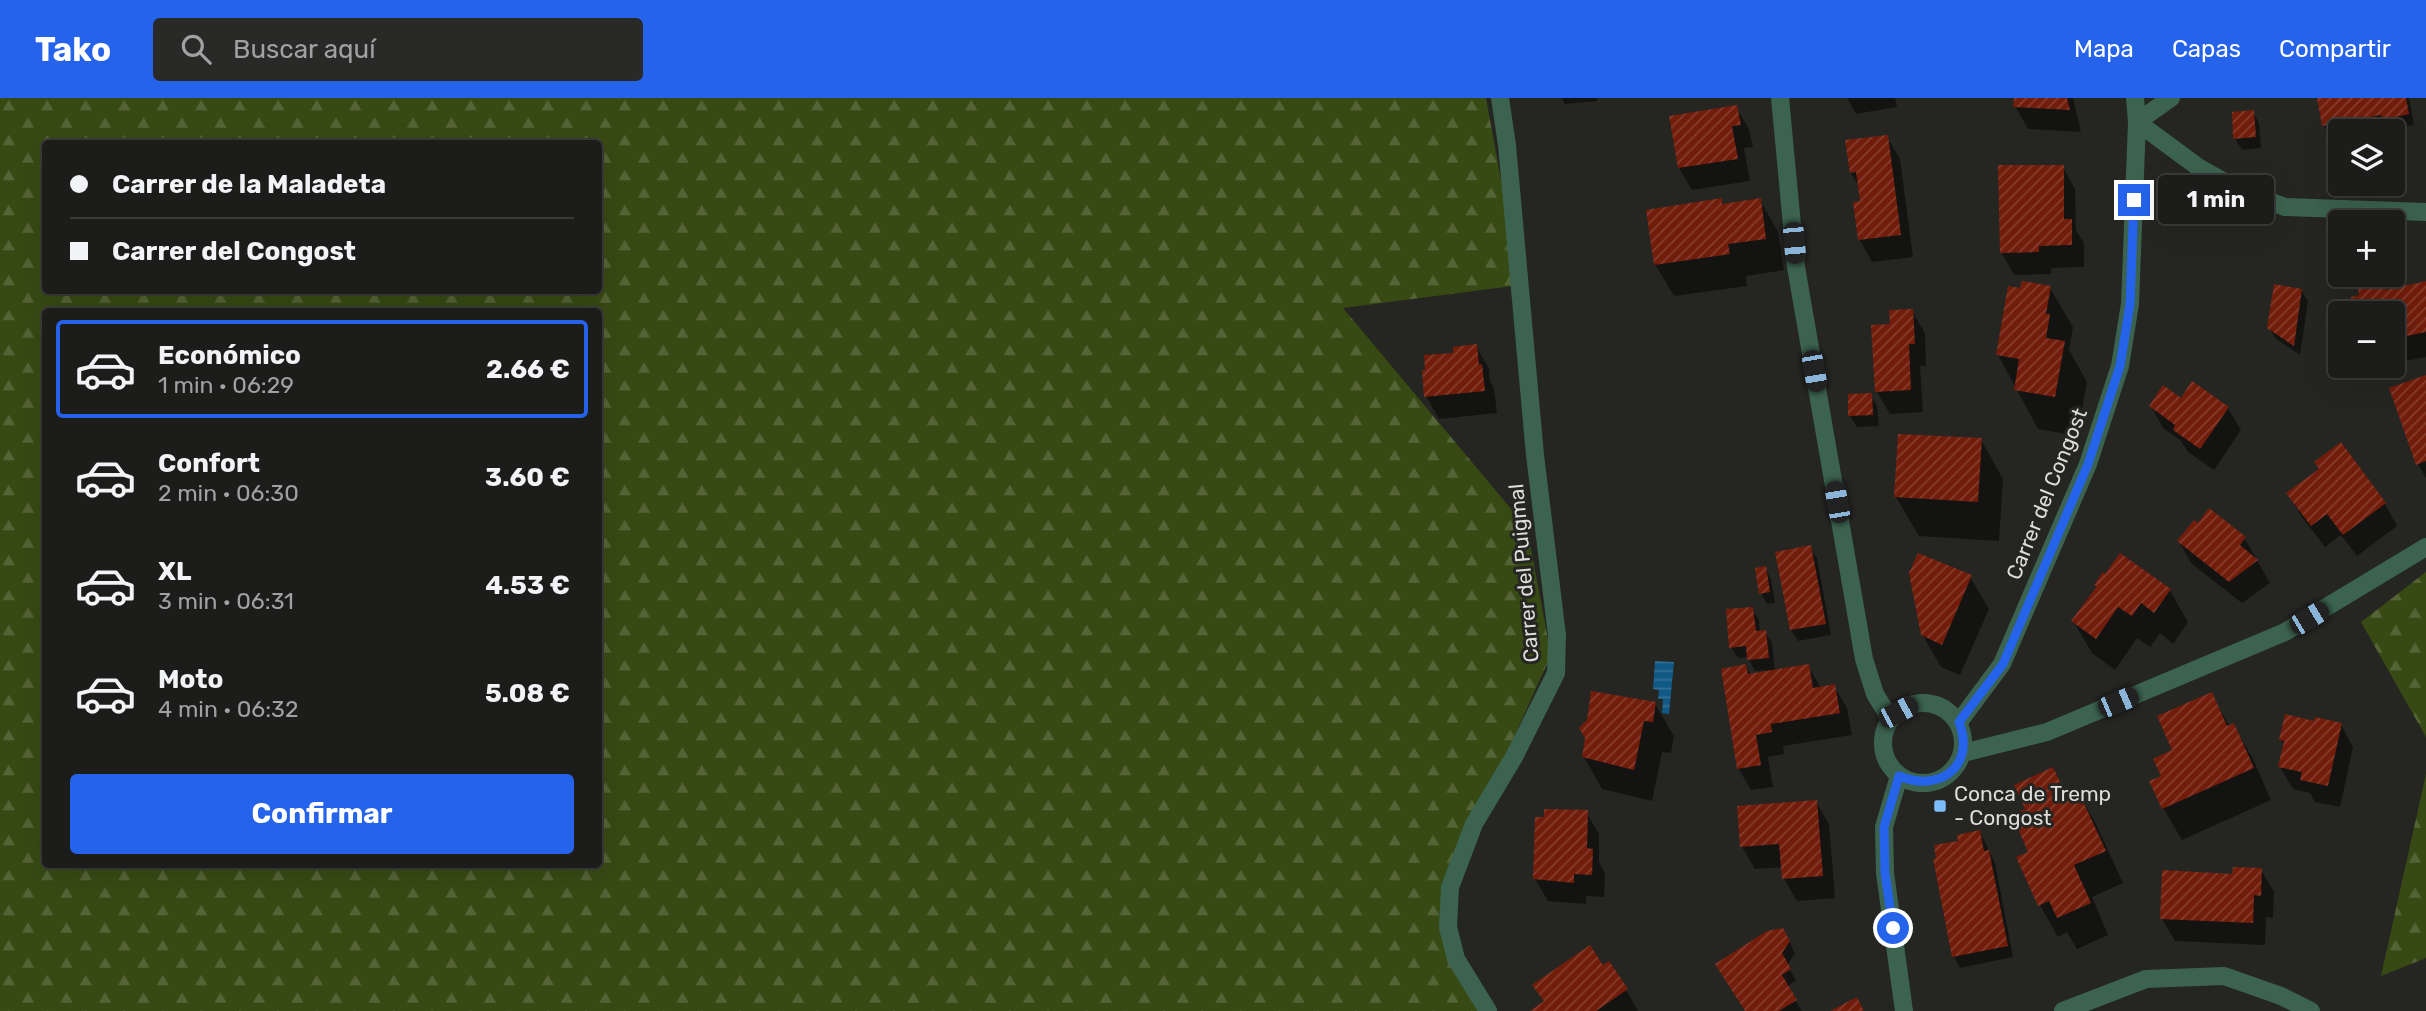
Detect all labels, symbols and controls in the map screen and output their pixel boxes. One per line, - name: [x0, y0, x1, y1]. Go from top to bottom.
- search box: [153, 18, 643, 81]
- text: Tako: [35, 30, 111, 69]
- icon: search: [177, 30, 215, 68]
- text: Buscar aquí: [233, 34, 376, 65]
- text: Mapa: [2074, 35, 2134, 63]
- text: Capas: [2172, 35, 2241, 63]
- text: Compartir: [2279, 35, 2391, 63]
- map controls: [2328, 119, 2405, 378]
- button: layers: [2328, 119, 2405, 196]
- text: Carrer de la Maladeta: [112, 169, 386, 200]
- callout: 1 min: [2158, 176, 2274, 224]
- route end: [2118, 184, 2150, 216]
- text: 1 min: [2187, 185, 2245, 213]
- button: +: [2328, 210, 2405, 287]
- car: [1782, 221, 1807, 265]
- text: Carrer del Congost: [112, 236, 356, 267]
- button: −: [2328, 301, 2405, 378]
- icon: car: [74, 338, 137, 401]
- text: Económico: [158, 340, 301, 371]
- car: [1801, 348, 1828, 394]
- text: 2.66 €: [486, 354, 570, 385]
- text: 1 min · 06:29: [158, 371, 294, 399]
- street label: Carrer del Congost: [2001, 405, 2092, 583]
- icon: car: [74, 446, 137, 509]
- text: Confort: [158, 448, 260, 479]
- text: 3.60 €: [485, 462, 570, 493]
- text: 2 min · 06:30: [158, 479, 299, 507]
- car: [1824, 479, 1851, 525]
- street label: Carrer del Puigmal: [1503, 483, 1544, 663]
- icon: car: [74, 554, 137, 617]
- text: XL: [158, 556, 191, 587]
- text: 4.53 €: [485, 570, 570, 601]
- text: 3 min · 06:31: [158, 587, 294, 615]
- car: [2286, 598, 2333, 638]
- icon: car: [74, 662, 137, 725]
- text: Moto: [158, 664, 223, 695]
- text: 5.08 €: [485, 678, 570, 709]
- car: [2095, 684, 2142, 720]
- car: [1875, 693, 1922, 731]
- text: 4 min · 06:32: [158, 695, 298, 723]
- button: Confirmar: [70, 774, 574, 854]
- place label: Conca de Tremp - Congost: [1954, 781, 2111, 830]
- marker: Conca de Tremp - Congost: [1932, 798, 1948, 814]
- route start: [1877, 912, 1909, 944]

